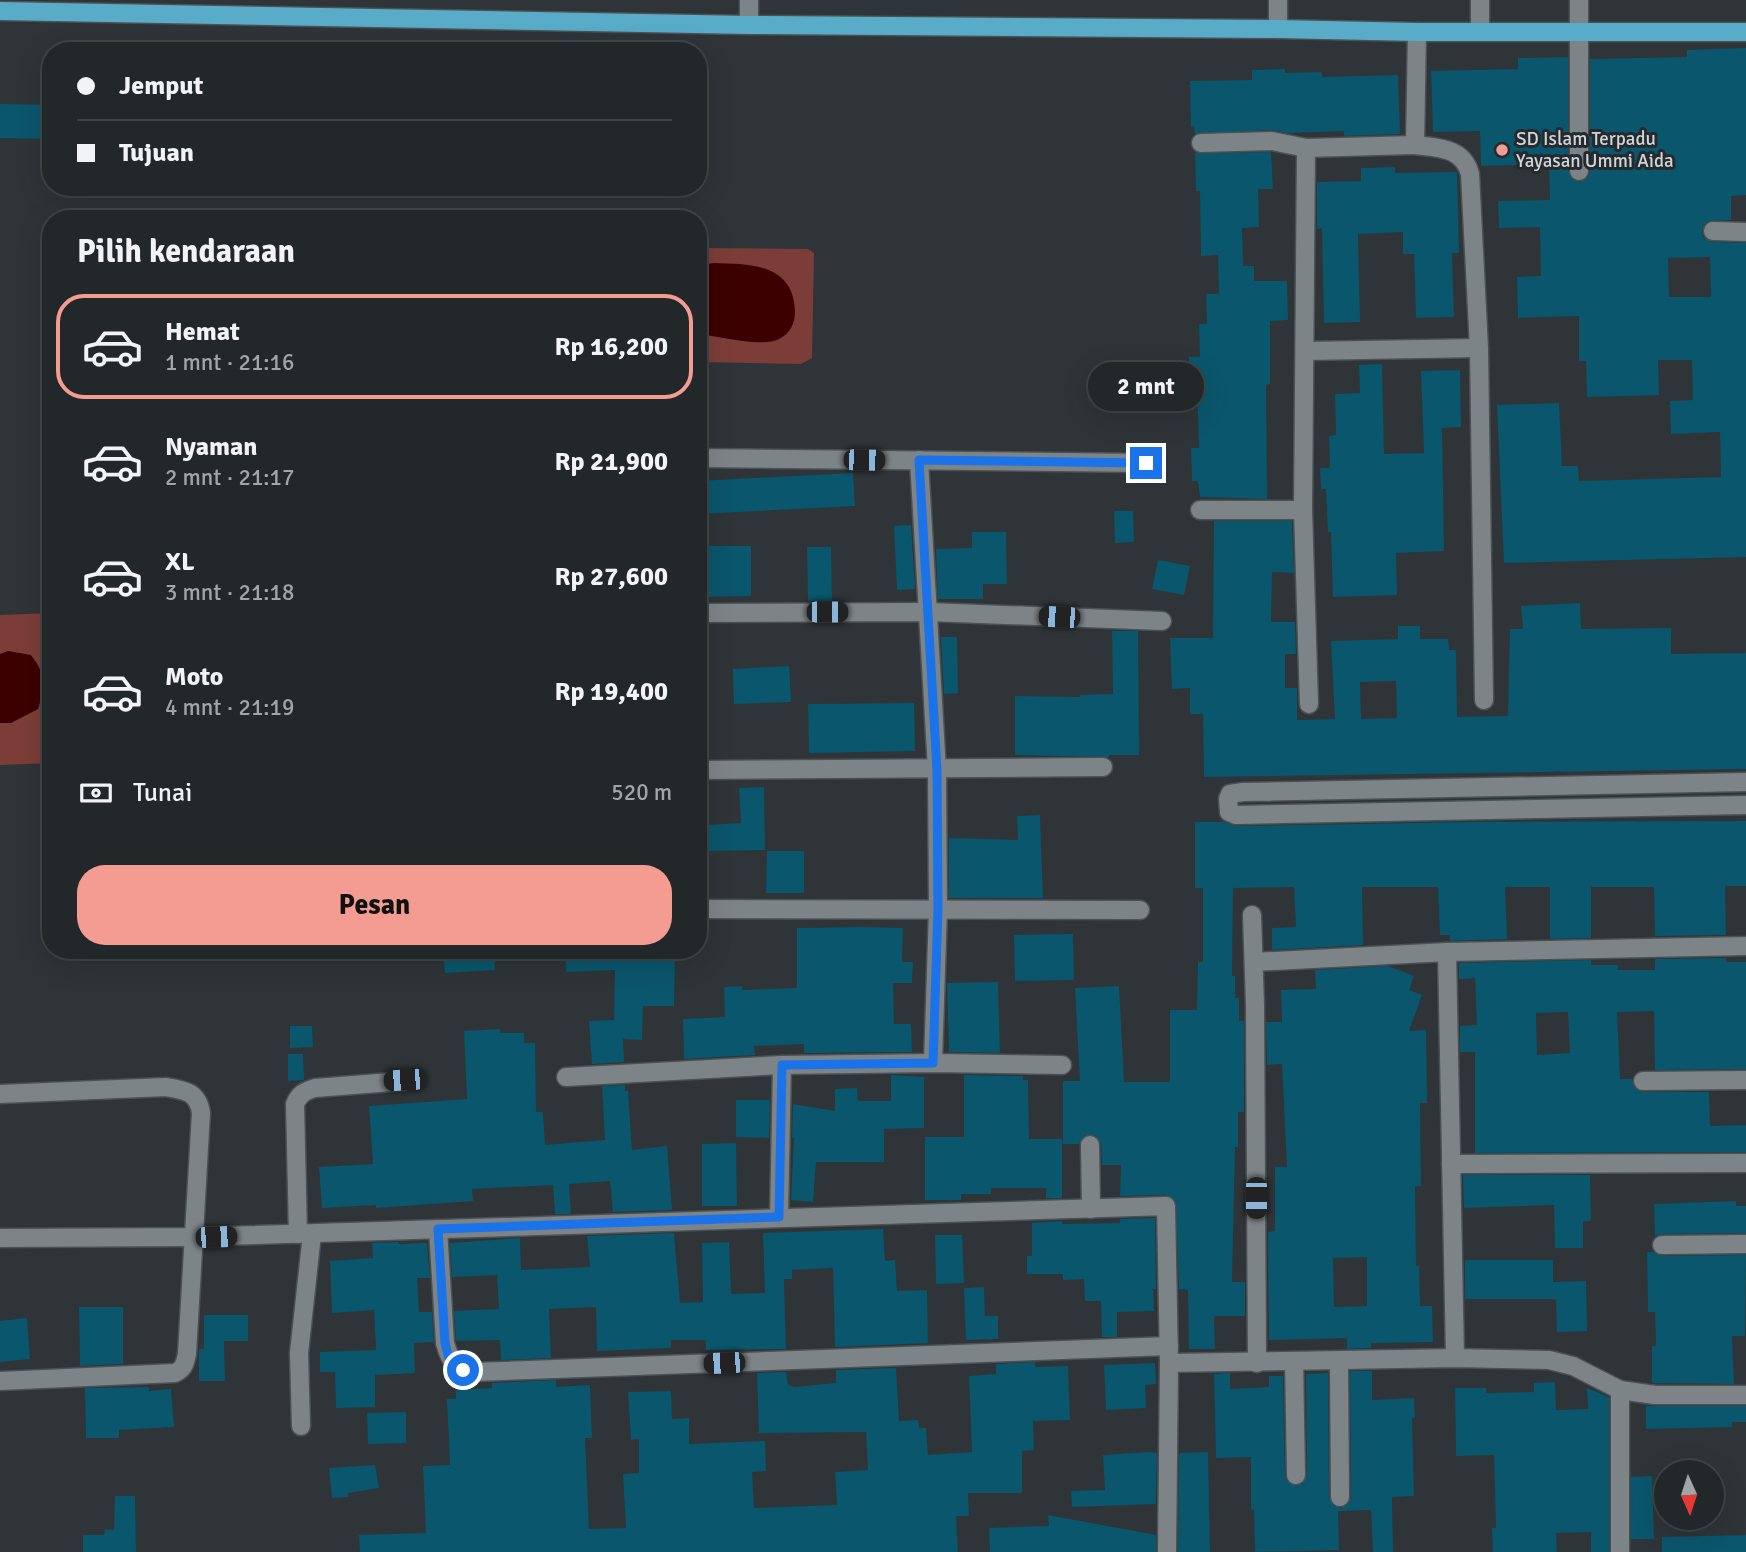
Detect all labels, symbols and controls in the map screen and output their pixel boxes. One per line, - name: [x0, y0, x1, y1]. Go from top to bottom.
- text: Jemput: [119, 70, 203, 102]
- place label: SD Islam Terpadu Yayasan Ummi Aida: [1516, 127, 1674, 173]
- text: Tujuan: [119, 137, 194, 169]
- marker: SD Islam Terpadu Yayasan Ummi Aida: [1494, 142, 1510, 158]
- text: Pilih kendaraan: [77, 232, 295, 271]
- icon: car: [81, 315, 144, 378]
- text: Hemat: [165, 316, 240, 348]
- text: Rp 16,200: [554, 331, 668, 363]
- text: 1 mnt · 21:16: [165, 348, 294, 377]
- callout: 2 mnt: [1088, 362, 1204, 410]
- text: 2 mnt: [1117, 372, 1175, 401]
- icon: car: [81, 430, 144, 493]
- text: Nyaman: [165, 431, 258, 463]
- text: Rp 21,900: [554, 446, 668, 478]
- route end: [1130, 447, 1162, 479]
- car: [843, 449, 886, 471]
- text: 2 mnt · 21:17: [165, 463, 294, 492]
- icon: car: [81, 545, 144, 608]
- text: XL: [165, 546, 195, 578]
- text: Rp 27,600: [554, 561, 668, 593]
- text: 3 mnt · 21:18: [165, 578, 294, 607]
- car: [807, 602, 849, 623]
- car: [1038, 605, 1081, 629]
- icon: car: [81, 660, 144, 723]
- text: Moto: [165, 661, 223, 693]
- text: Rp 19,400: [554, 676, 668, 708]
- text: 4 mnt · 21:19: [165, 693, 294, 722]
- icon: cash: [77, 774, 115, 812]
- text: Tunai: [133, 777, 192, 809]
- text: 520 m: [611, 778, 672, 807]
- button: Pesan: [77, 865, 672, 945]
- car: [383, 1068, 426, 1092]
- car: [1246, 1177, 1267, 1219]
- car: [195, 1226, 238, 1248]
- car: [703, 1352, 746, 1374]
- route start: [447, 1354, 479, 1386]
- north arrow: [1654, 1460, 1724, 1530]
- map controls: [1654, 1460, 1724, 1530]

